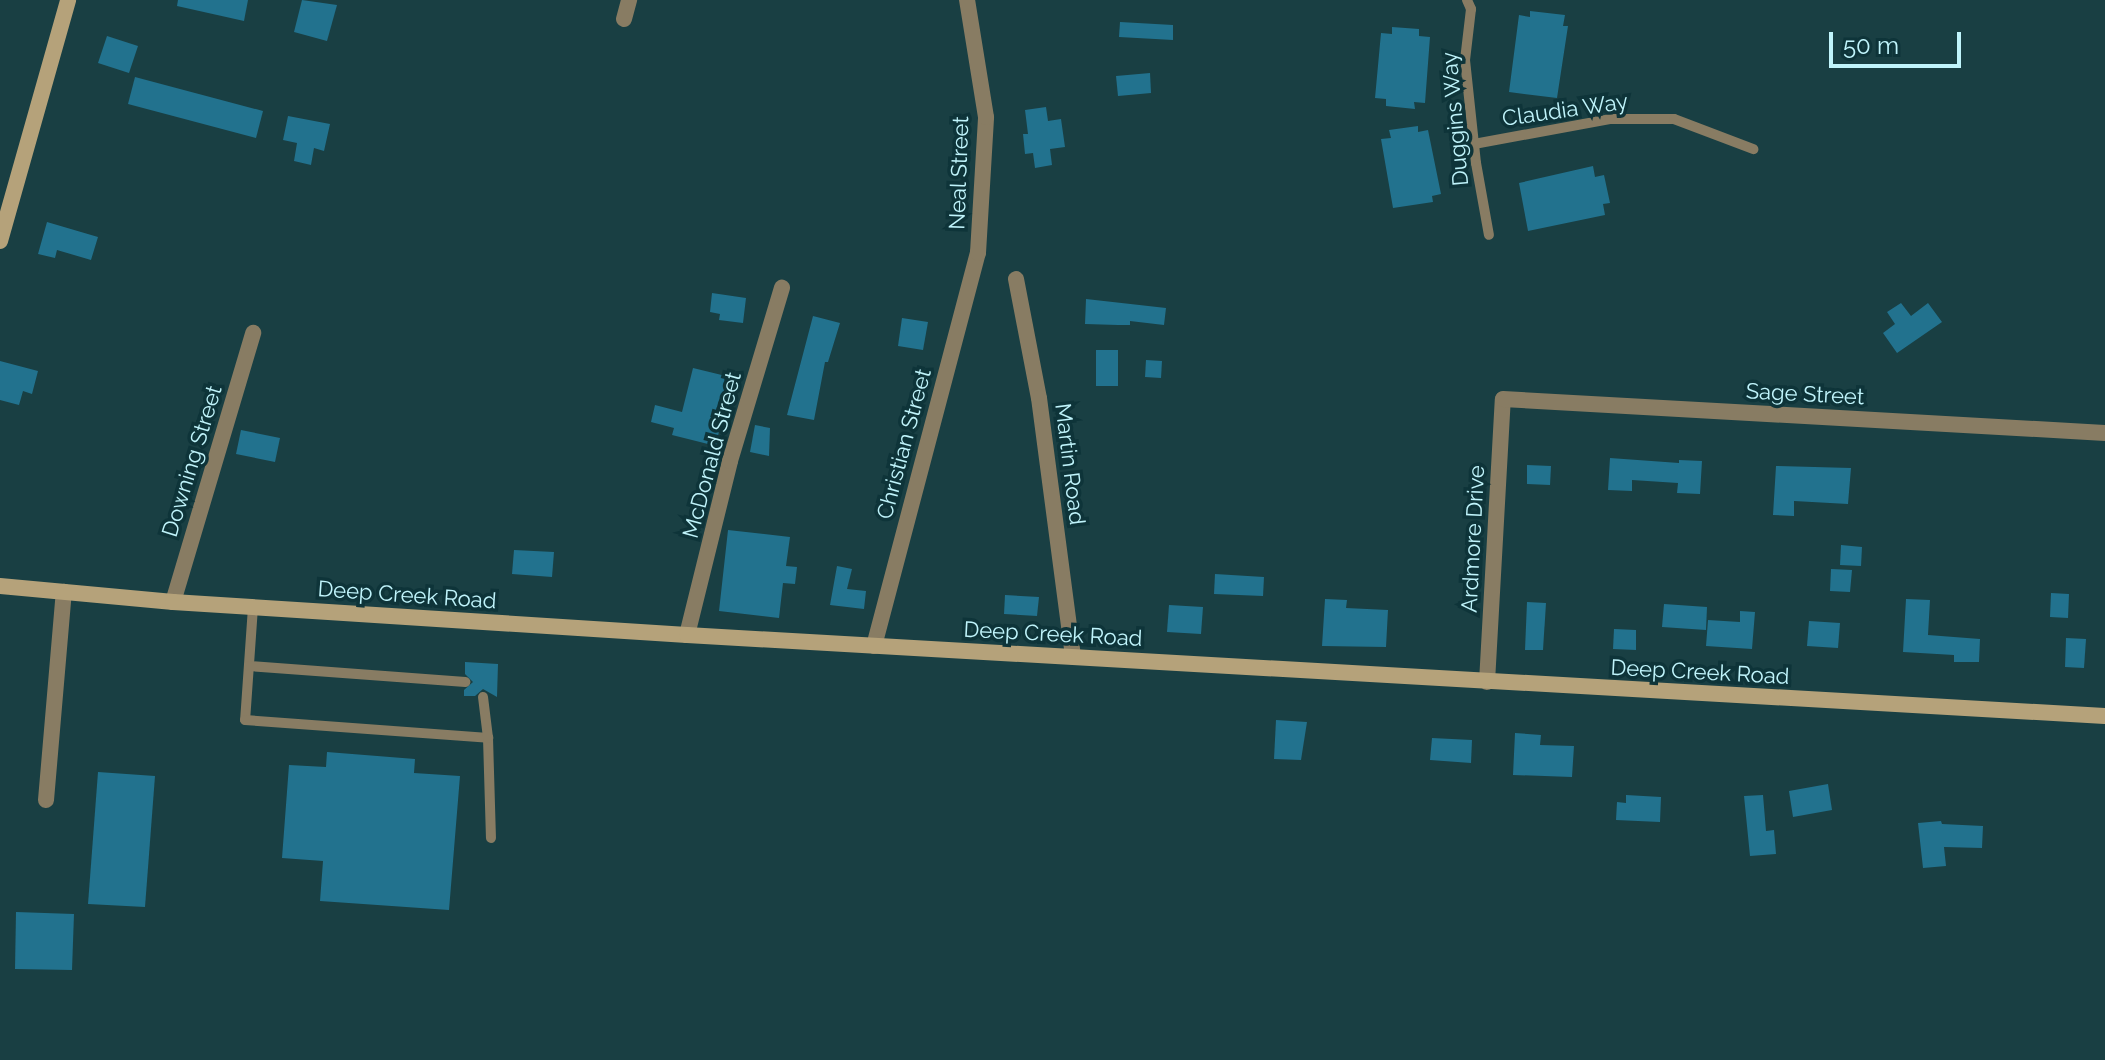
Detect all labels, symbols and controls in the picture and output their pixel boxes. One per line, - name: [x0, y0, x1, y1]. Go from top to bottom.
- scale bar: [1833, 16, 1965, 66]
- text: 50 m: [1843, 31, 1899, 60]
- street label: Duggins Way: [1436, 50, 1474, 188]
- street label: Claudia Way: [1500, 88, 1630, 132]
- street label: Neal Street: [944, 115, 974, 231]
- street label: Christian Street: [871, 366, 937, 522]
- street label: McDonald Street: [677, 369, 747, 541]
- street label: Sage Street: [1745, 378, 1865, 410]
- street label: Downing Street: [156, 382, 228, 540]
- street label: Martin Road: [1049, 402, 1091, 526]
- street label: Ardmore Drive: [1456, 465, 1490, 613]
- street label: Deep Creek Road: [317, 576, 497, 614]
- street label: Deep Creek Road: [963, 616, 1143, 652]
- street label: Deep Creek Road: [1610, 654, 1790, 690]

